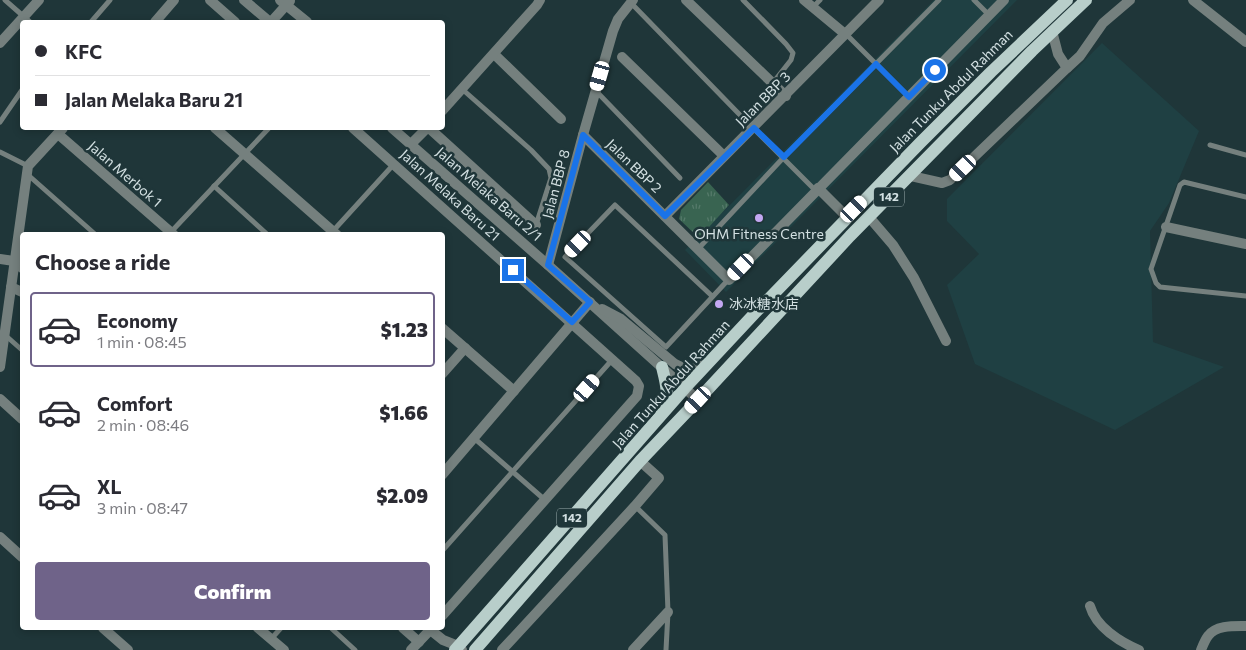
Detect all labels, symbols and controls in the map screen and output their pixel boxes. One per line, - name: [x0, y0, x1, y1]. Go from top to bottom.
- street label: Jalan Tunku Abdul Rahman: [886, 26, 1016, 156]
- text: KFC: [65, 40, 102, 63]
- route start: [924, 59, 946, 81]
- car: [588, 60, 611, 92]
- street label: Jalan BBP 3: [732, 68, 794, 130]
- text: Jalan Melaka Baru 21: [65, 88, 243, 111]
- street label: Jalan BBP 2: [603, 135, 666, 196]
- street label: Jalan Merbok 1: [85, 137, 166, 210]
- street label: Jalan Melaka Baru 2/1: [433, 143, 546, 244]
- street label: Jalan Melaka Baru 21: [397, 145, 504, 244]
- street label: Jalan BBP 8: [538, 147, 573, 220]
- car: [946, 152, 979, 184]
- road number: 142: [874, 188, 904, 206]
- car: [838, 193, 869, 225]
- marker: OHM Fitness Centre: [753, 212, 765, 224]
- place label: OHM Fitness Centre: [694, 225, 824, 242]
- car: [562, 228, 593, 260]
- text: Choose a ride: [35, 248, 170, 275]
- car: [725, 251, 756, 283]
- route end: [502, 259, 524, 281]
- place label: 冰冰糖水店: [729, 295, 799, 312]
- marker: 冰冰糖水店: [713, 298, 725, 310]
- icon: car: [37, 307, 82, 352]
- text: Economy: [97, 309, 178, 332]
- street label: Jalan Tunku Abdul Rahman: [608, 316, 733, 451]
- text: $1.23: [381, 318, 428, 341]
- text: 1 min · 08:45: [97, 332, 187, 351]
- car: [571, 372, 602, 404]
- car: [682, 384, 713, 416]
- icon: car: [37, 390, 82, 435]
- text: Comfort: [97, 392, 173, 415]
- text: $1.66: [379, 401, 428, 424]
- text: 2 min · 08:46: [97, 415, 189, 434]
- icon: car: [37, 473, 82, 518]
- text: XL: [97, 475, 122, 498]
- text: $2.09: [376, 484, 428, 507]
- text: 3 min · 08:47: [97, 498, 188, 517]
- road number: 142: [557, 508, 587, 528]
- button: Confirm: [35, 562, 430, 620]

